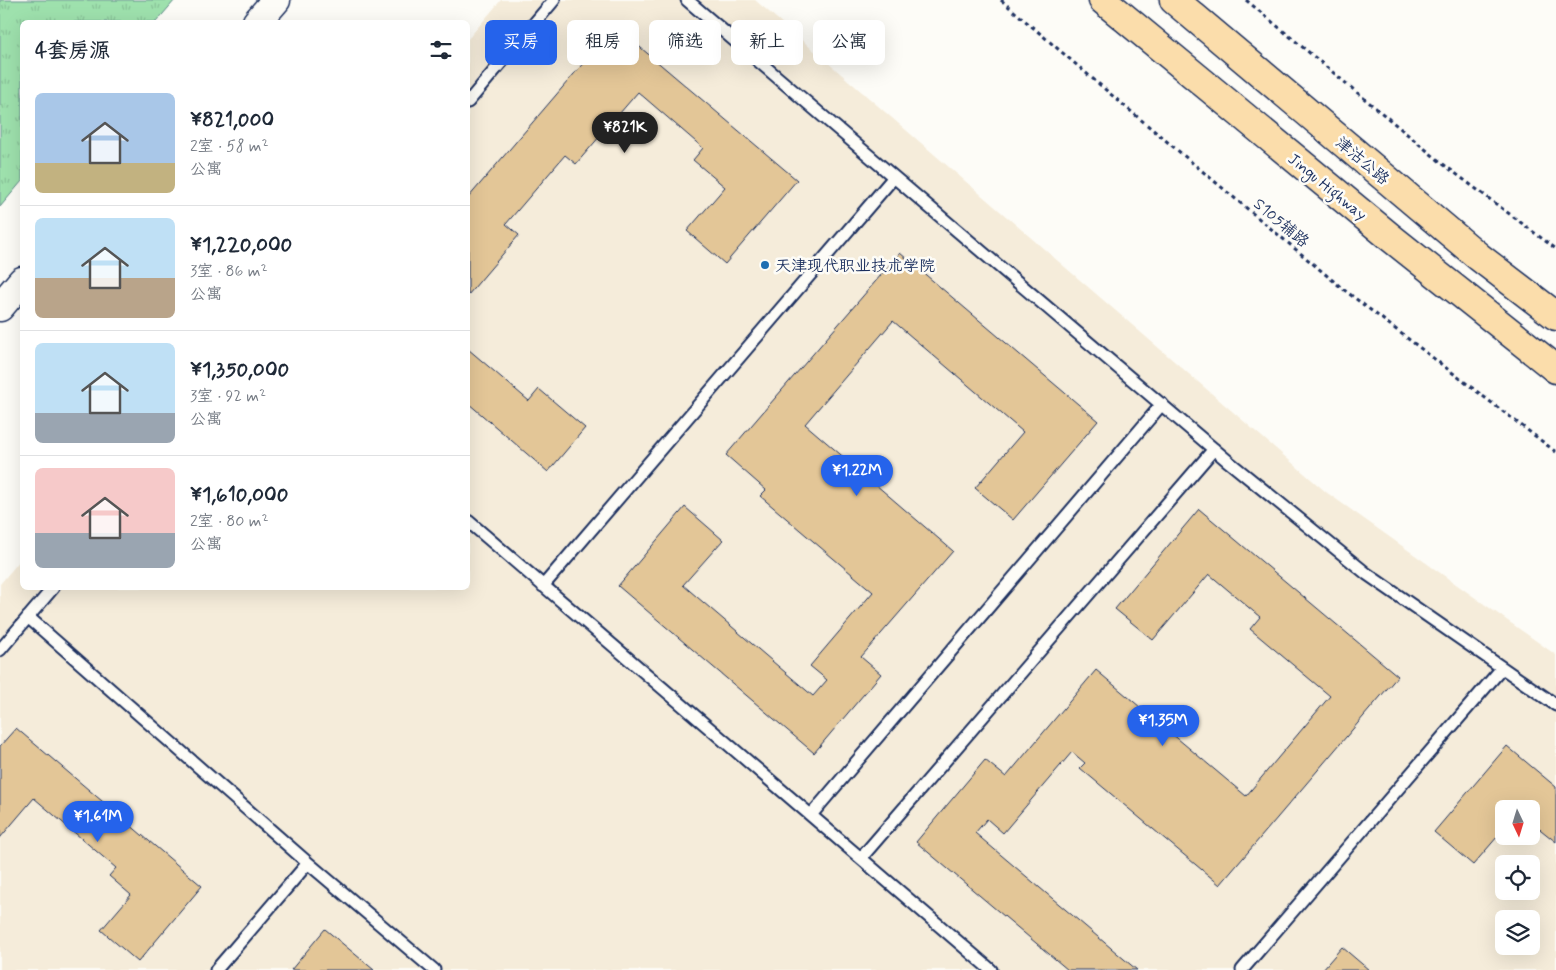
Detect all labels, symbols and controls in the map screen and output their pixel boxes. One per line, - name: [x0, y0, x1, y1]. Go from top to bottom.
- chip: 买房: [485, 20, 557, 65]
- chip: 租房: [567, 20, 639, 65]
- chip: 筛选: [649, 20, 721, 65]
- chip: 新上: [731, 20, 803, 65]
- chip: 公寓: [813, 20, 885, 65]
- icon: filters: [427, 36, 455, 64]
- text: 4套房源: [35, 37, 110, 65]
- text: ¥821,000: [190, 106, 274, 134]
- pin: ¥821K: [590, 112, 660, 154]
- icon: home: [75, 113, 135, 173]
- text: ¥821K: [603, 117, 647, 138]
- street label: 津沽公路: [1331, 133, 1393, 190]
- text: 2室 · 58 m²: [190, 136, 269, 157]
- street label: Jingu Highway: [1283, 149, 1371, 226]
- text: 公寓: [190, 159, 222, 180]
- street label: S105辅路: [1249, 194, 1313, 252]
- text: ¥1,220,000: [190, 231, 292, 259]
- icon: home: [75, 238, 135, 298]
- place label: 天津现代职业技术学院: [775, 256, 935, 277]
- marker: 天津现代职业技术学院: [759, 259, 771, 271]
- text: 3室 · 86 m²: [190, 261, 268, 282]
- text: 公寓: [190, 284, 222, 305]
- text: ¥1,350,000: [190, 356, 289, 384]
- icon: home: [75, 363, 135, 423]
- text: 3室 · 92 m²: [190, 386, 266, 407]
- text: 公寓: [190, 409, 222, 430]
- pin: ¥1.22M: [816, 454, 898, 497]
- text: ¥1.22M: [832, 460, 882, 481]
- text: ¥1,610,000: [190, 481, 288, 509]
- icon: home: [75, 488, 135, 548]
- text: 2室 · 80 m²: [190, 511, 268, 532]
- text: 公寓: [190, 534, 222, 555]
- pin: ¥1.35M: [1122, 704, 1204, 747]
- text: ¥1.35M: [1138, 710, 1188, 731]
- pin: ¥1.61M: [57, 800, 139, 843]
- north arrow: [1495, 800, 1540, 845]
- map controls: [1495, 800, 1540, 955]
- text: ¥1.61M: [74, 806, 122, 827]
- button: locate: [1495, 855, 1540, 900]
- button: layers: [1495, 910, 1540, 955]

